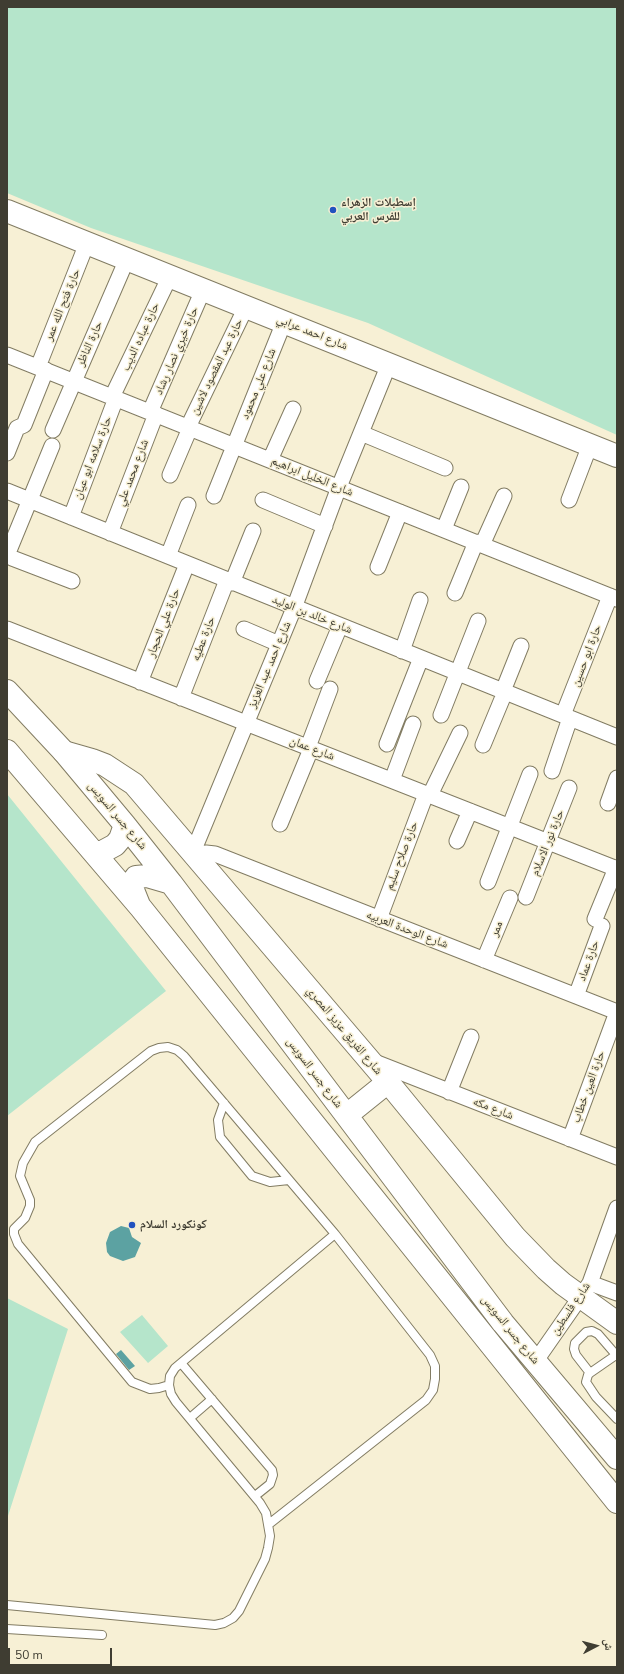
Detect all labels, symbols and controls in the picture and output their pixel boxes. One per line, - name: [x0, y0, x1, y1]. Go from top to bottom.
- place label: إسطبلات الزهراء للفرس العربي: [341, 196, 416, 224]
- marker: إسطبلات الزهراء للفرس العربي: [328, 205, 338, 215]
- street label: حارة فتح الله عمر: [42, 267, 84, 343]
- street label: حارة عباده الديب: [119, 300, 163, 374]
- street label: حارة خيري نصار رشاد: [152, 305, 202, 397]
- street label: شارع احمد عرابي: [274, 312, 350, 354]
- street label: حارة عبد المقصود لاشين: [187, 317, 247, 417]
- street label: حارة الناظر: [74, 319, 106, 369]
- street label: شارع علي محمود: [238, 346, 280, 422]
- street label: حارة سلامه ابو عيان: [71, 414, 115, 502]
- street label: شارع محمد علي: [114, 438, 152, 508]
- street label: شارع الخليل ابراهيم: [269, 454, 355, 500]
- street label: حارة علي الحجار: [144, 587, 184, 659]
- street label: شارع خالد بن الوليد: [270, 592, 354, 638]
- street label: حارة عطيه: [189, 615, 219, 663]
- street label: شارع احمد عبد العزيز: [245, 620, 295, 710]
- street label: حارة ابو حسين: [569, 623, 605, 689]
- street label: شارع عمان: [287, 734, 337, 764]
- street label: شارع جسر السويس: [84, 779, 150, 853]
- street label: حارة نور الاسلام: [528, 808, 568, 878]
- street label: حارة صلاح سليم: [382, 820, 422, 892]
- street label: شارع الوحدة العربيه: [364, 908, 450, 952]
- street label: ممر: [487, 919, 507, 939]
- street label: حارة عماد: [575, 939, 603, 983]
- street label: شارع الفريق عزيز المصري: [303, 984, 385, 1078]
- street label: شارع جسر السويس: [283, 1035, 345, 1111]
- street label: حارة العين خطاب: [569, 1049, 609, 1125]
- street label: شارع مكه: [471, 1095, 515, 1123]
- place label: كونكورد السلام: [140, 1218, 207, 1232]
- marker: كونكورد السلام: [127, 1220, 137, 1230]
- street label: شارع فلسطين: [548, 1280, 594, 1338]
- street label: شارع جسر السويس: [478, 1293, 542, 1367]
- north arrow: [576, 1626, 616, 1666]
- text: ش: [600, 1638, 616, 1651]
- scale bar: [10, 1640, 114, 1666]
- text: 50 m: [15, 1647, 43, 1663]

